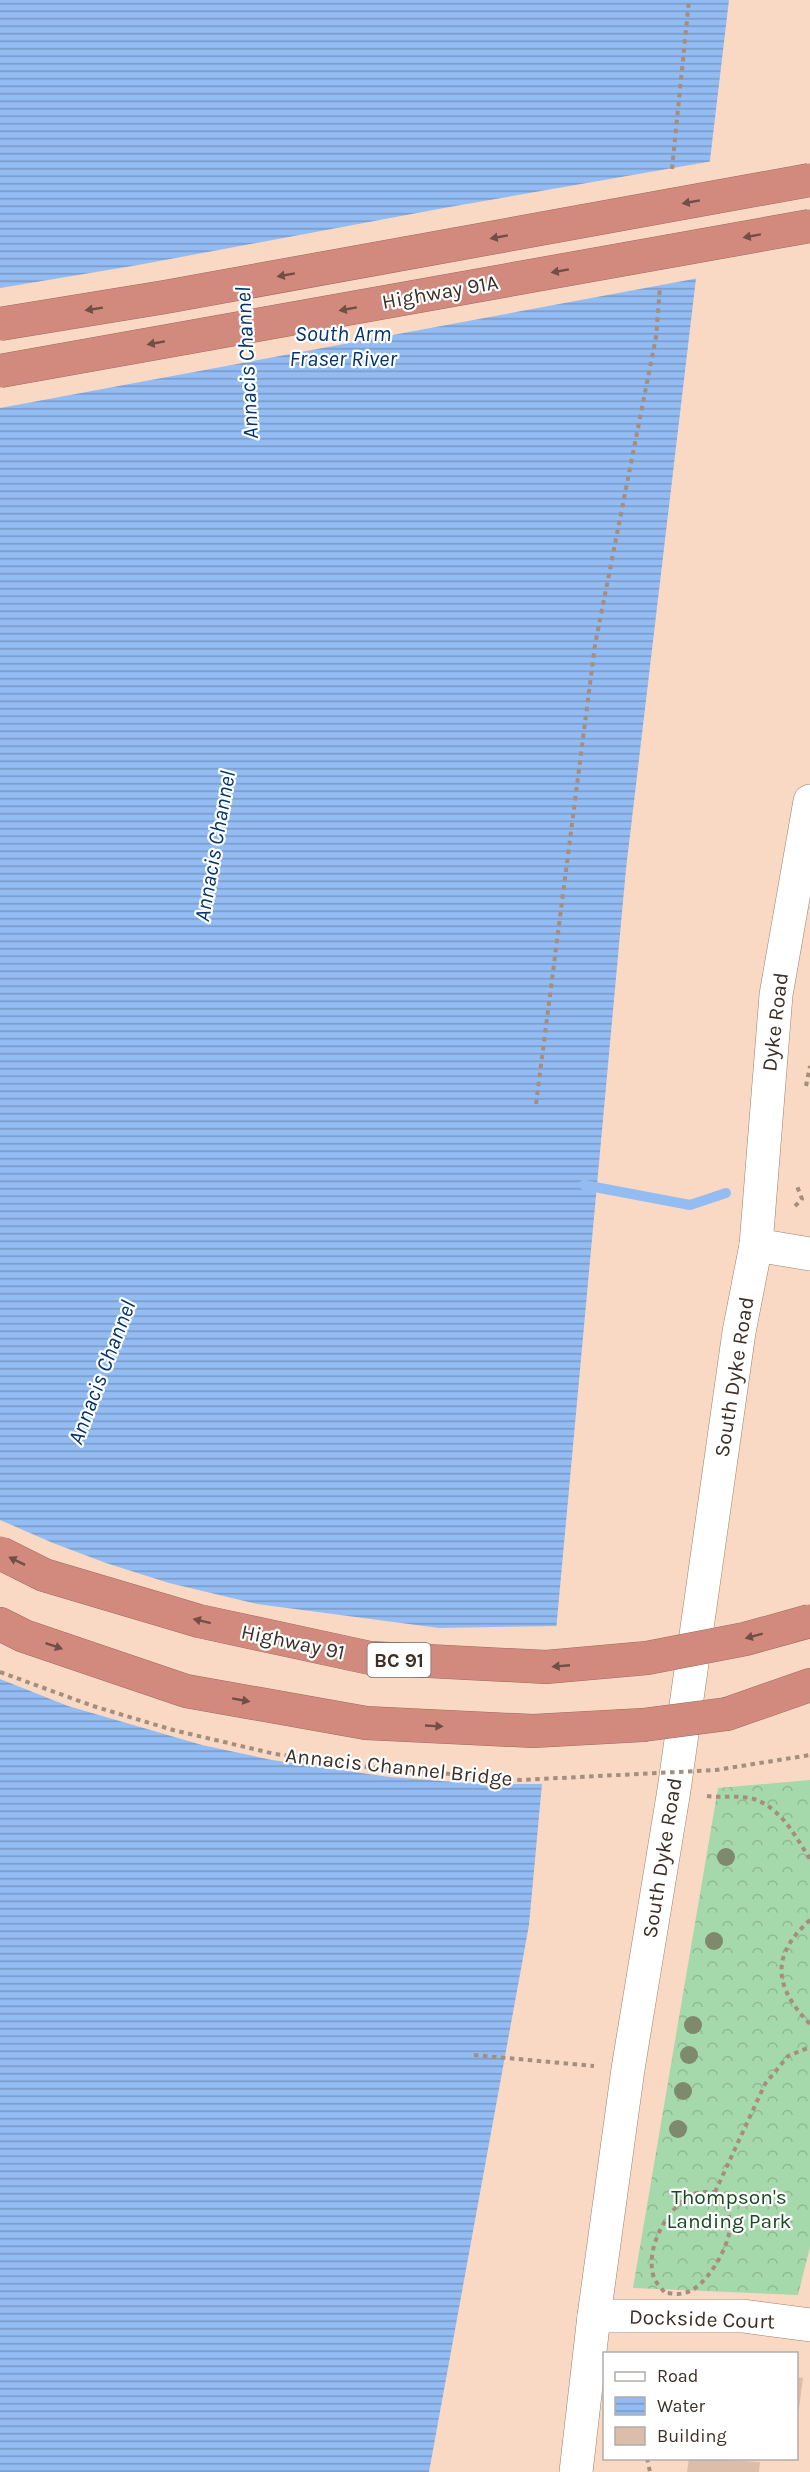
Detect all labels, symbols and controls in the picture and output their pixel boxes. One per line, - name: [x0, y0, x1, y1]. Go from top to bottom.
- one-way arrow: [681, 198, 700, 207]
- one-way arrow: [743, 232, 762, 241]
- one-way arrow: [489, 233, 508, 242]
- one-way arrow: [551, 267, 570, 276]
- street label: Highway 91A: [380, 270, 500, 314]
- one-way arrow: [276, 271, 295, 280]
- water label: Annacis Channel: [230, 286, 264, 440]
- one-way arrow: [84, 304, 103, 313]
- one-way arrow: [338, 305, 357, 314]
- water label: South Arm Fraser River: [289, 321, 398, 372]
- one-way arrow: [146, 339, 165, 348]
- water label: Annacis Channel: [189, 769, 241, 923]
- street label: Dyke Road: [757, 971, 793, 1073]
- street label: South Dyke Road: [709, 1295, 759, 1459]
- water label: Annacis Channel: [62, 1297, 141, 1448]
- one-way arrow: [9, 1557, 26, 1566]
- one-way arrow: [193, 1616, 212, 1626]
- street label: Highway 91: [239, 1619, 347, 1665]
- one-way arrow: [744, 1632, 763, 1642]
- one-way arrow: [45, 1642, 63, 1651]
- road number: BC 91: [368, 1643, 430, 1677]
- one-way arrow: [552, 1661, 571, 1671]
- one-way arrow: [232, 1696, 251, 1705]
- one-way arrow: [424, 1722, 443, 1731]
- street label: Annacis Channel Bridge: [284, 1743, 514, 1791]
- street label: South Dyke Road: [637, 1776, 687, 1940]
- park label: Thompson's Landing Park: [667, 2185, 792, 2233]
- street label: Dockside Court: [629, 2304, 776, 2334]
- legend: [603, 2352, 798, 2460]
- text: Road: [657, 2365, 698, 2387]
- text: Water: [657, 2395, 705, 2417]
- text: Building: [657, 2425, 727, 2447]

